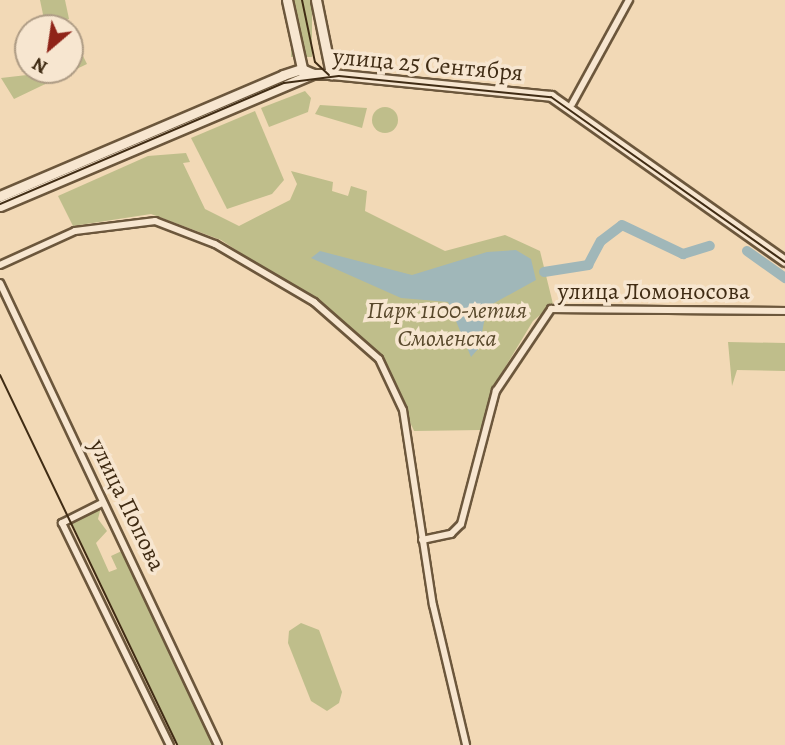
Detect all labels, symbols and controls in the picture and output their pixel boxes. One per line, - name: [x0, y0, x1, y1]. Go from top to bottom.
- north arrow: [14, 14, 84, 84]
- street label: улица 25 Сентября: [332, 42, 524, 88]
- text: N: [27, 51, 52, 80]
- street label: улица Ломоносова: [558, 278, 750, 306]
- park label: Парк 1100-летия Смоленска: [367, 297, 527, 353]
- street label: улица Попова: [83, 434, 171, 576]

